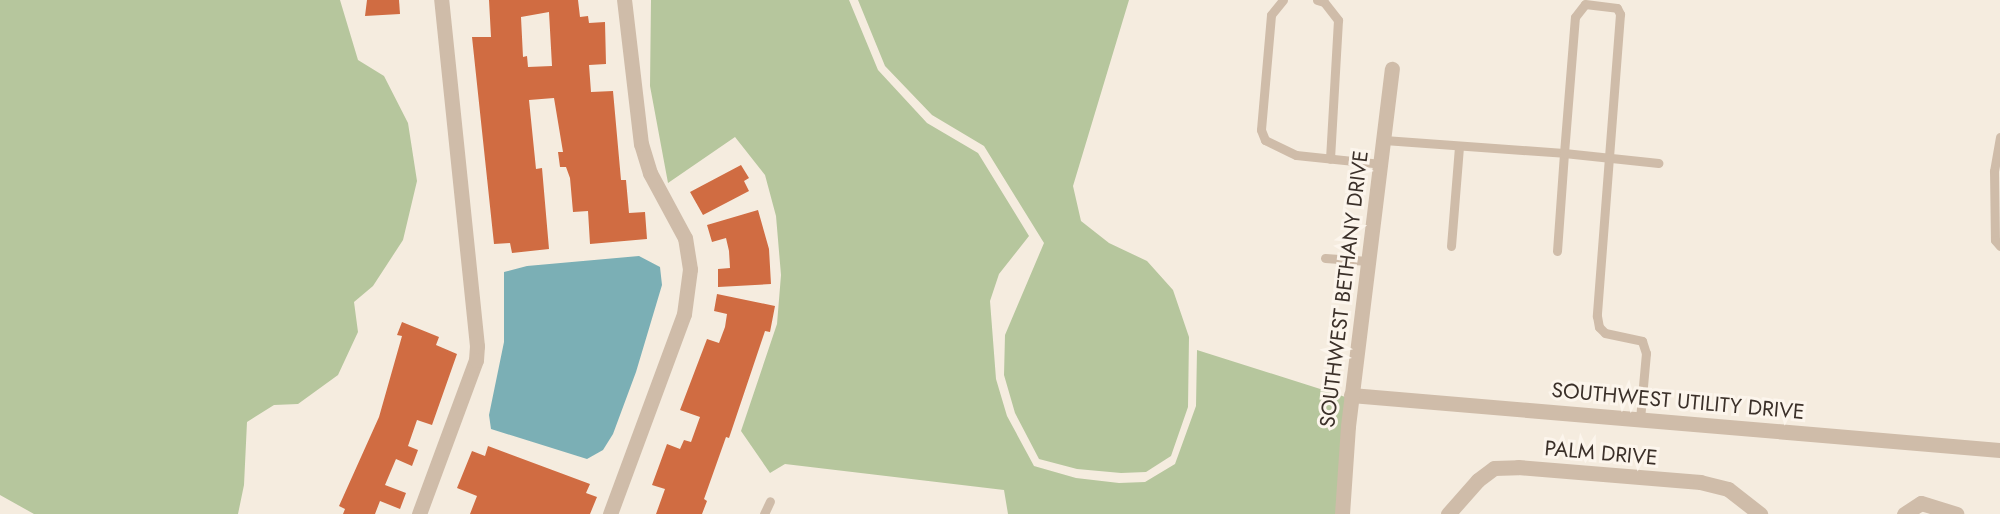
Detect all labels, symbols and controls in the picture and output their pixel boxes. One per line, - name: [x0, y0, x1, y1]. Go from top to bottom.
- street label: SOUTHWEST BETHANY DRIVE: [1315, 149, 1373, 429]
- street label: SOUTHWEST UTILITY DRIVE: [1551, 377, 1805, 425]
- street label: PALM DRIVE: [1543, 436, 1659, 470]

